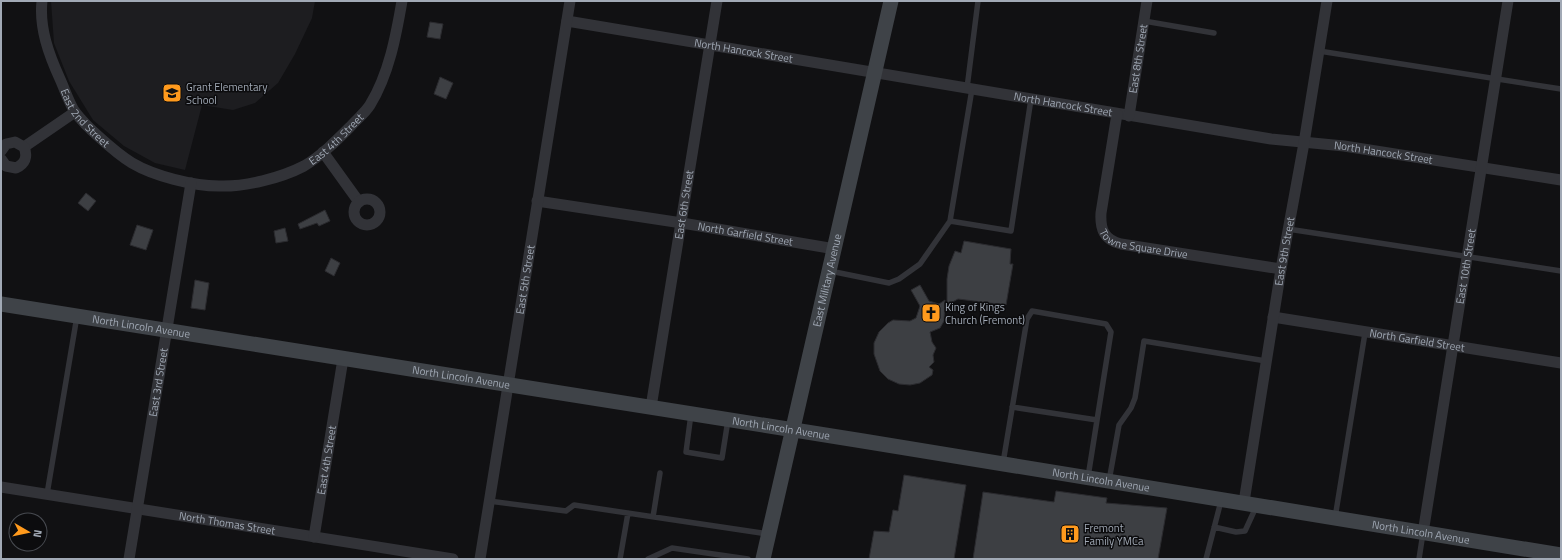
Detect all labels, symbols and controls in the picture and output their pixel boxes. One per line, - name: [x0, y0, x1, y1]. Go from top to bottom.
- street label: East 8th Street: [1125, 23, 1151, 94]
- street label: North Hancock Street: [693, 34, 794, 67]
- place label: Grant Elementary School: [186, 79, 268, 108]
- school or university icon: Grant Elementary School: [161, 82, 183, 104]
- street label: East 2nd Street: [57, 86, 113, 151]
- street label: North Hancock Street: [1013, 88, 1114, 120]
- street label: East 4th Street: [305, 109, 367, 169]
- street label: North Hancock Street: [1333, 137, 1434, 168]
- street label: East 6th Street: [670, 169, 697, 240]
- street label: East 9th Street: [1270, 215, 1298, 287]
- street label: North Garfield Street: [697, 218, 794, 250]
- street label: Towne Square Drive: [1095, 226, 1189, 262]
- street label: East 10th Street: [1452, 227, 1480, 305]
- street label: East Military Avenue: [809, 232, 845, 328]
- street label: East 5th Street: [512, 244, 539, 315]
- place label: King of Kings Church (Fremont): [945, 299, 1025, 328]
- church icon: King of Kings Church (Fremont): [920, 302, 942, 324]
- street label: North Lincoln Avenue: [91, 311, 192, 342]
- street label: North Garfield Street: [1368, 325, 1466, 356]
- street label: East 3rd Street: [145, 347, 172, 418]
- street label: North Lincoln Avenue: [411, 361, 512, 393]
- street label: North Lincoln Avenue: [731, 412, 832, 444]
- street label: East 4th Street: [313, 424, 340, 496]
- street label: North Lincoln Avenue: [1051, 464, 1151, 496]
- street label: North Thomas Street: [178, 507, 277, 539]
- north arrow: [8, 512, 48, 552]
- street label: North Lincoln Avenue: [1371, 516, 1471, 548]
- place label: Fremont Family YMCa: [1084, 520, 1144, 549]
- building icon: Fremont Family YMCa: [1059, 523, 1081, 545]
- text: N: [29, 529, 46, 539]

